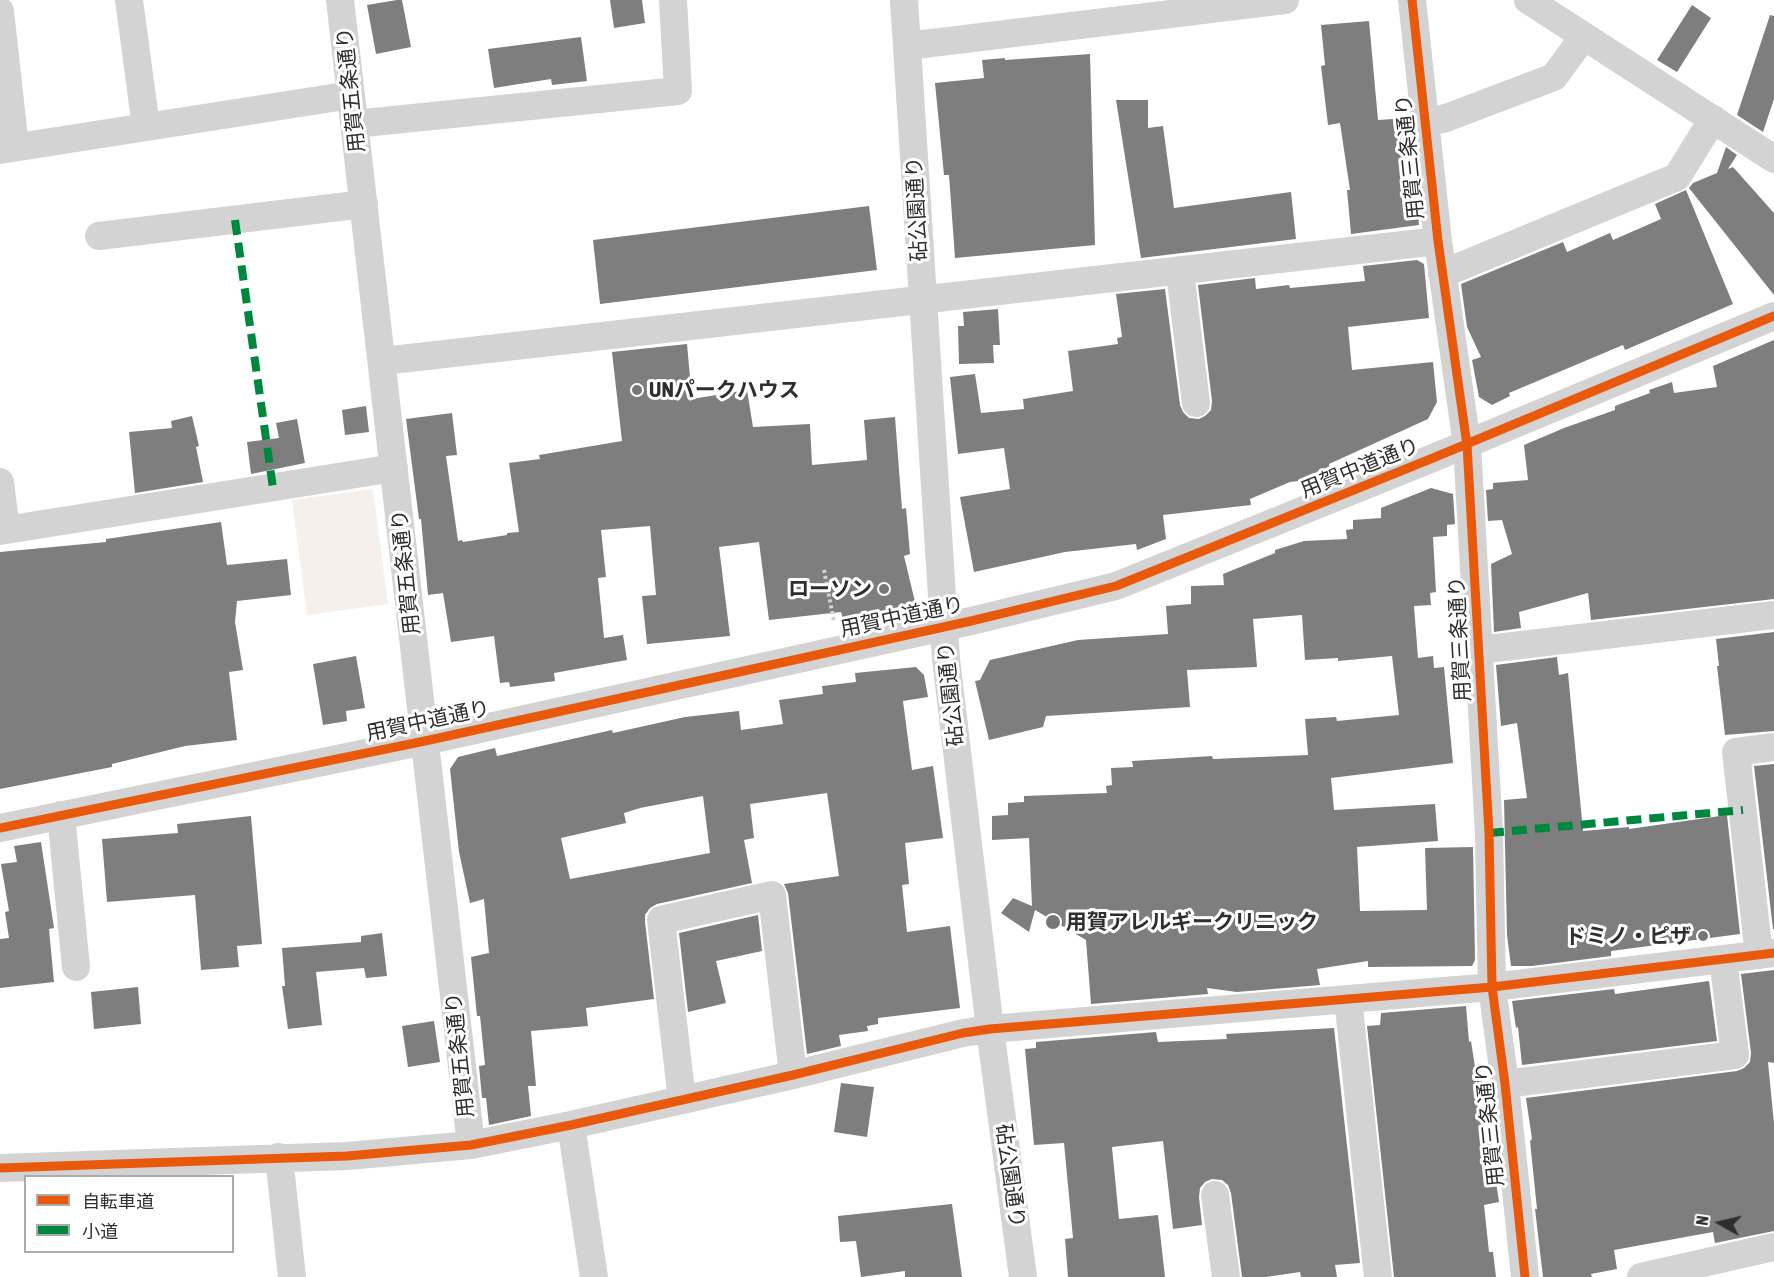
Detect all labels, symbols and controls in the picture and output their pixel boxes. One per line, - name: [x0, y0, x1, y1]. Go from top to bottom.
- street label: 用賀五条通り: [332, 26, 370, 154]
- street label: 用賀三条通り: [1391, 93, 1429, 221]
- street label: 砧公園通り: [902, 156, 932, 262]
- place label: UNパークハウス: [649, 377, 800, 403]
- marker: UNパークハウス: [630, 383, 644, 397]
- street label: 用賀中道通り: [1297, 433, 1423, 503]
- street label: 用賀五条通り: [387, 508, 425, 636]
- street label: 用賀三条通り: [1444, 575, 1476, 703]
- place label: ローソン: [788, 576, 872, 602]
- marker: ローソン: [877, 582, 891, 596]
- street label: 用賀中道通り: [838, 592, 966, 642]
- street label: 砧公園通り: [933, 640, 969, 748]
- street label: 用賀中道通り: [364, 696, 492, 746]
- place label: 用賀アレルギークリニック: [1066, 909, 1318, 935]
- marker: 用賀アレルギークリニック: [1044, 913, 1062, 931]
- place label: ドミノ・ピザ: [1565, 923, 1691, 949]
- marker: ドミノ・ピザ: [1696, 929, 1710, 943]
- street label: 用賀五条通り: [441, 991, 479, 1119]
- street label: 用賀三条通り: [1471, 1060, 1509, 1188]
- street label: 砧公園通り: [990, 1122, 1030, 1230]
- legend: [24, 1175, 234, 1253]
- text: 自転車道: [82, 1191, 154, 1212]
- north arrow: [1690, 1193, 1750, 1253]
- text: N: [1693, 1215, 1712, 1226]
- text: 小道: [82, 1221, 118, 1242]

